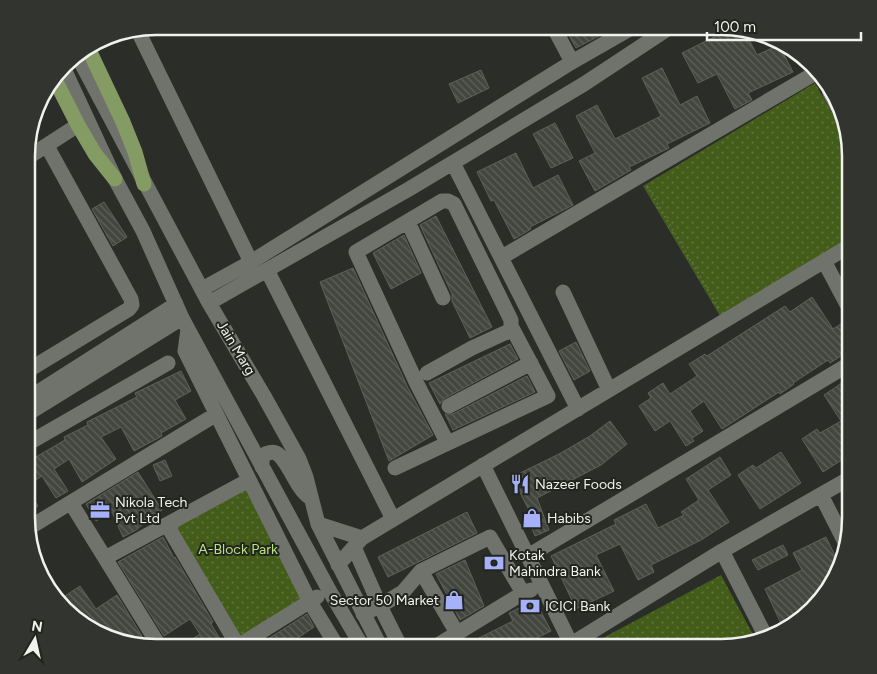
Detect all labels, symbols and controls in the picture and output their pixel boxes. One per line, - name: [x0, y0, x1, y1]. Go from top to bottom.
- scale bar: [707, 10, 861, 42]
- text: 100 m: [714, 18, 756, 36]
- street label: Jain Marg: [213, 318, 259, 378]
- restaurant icon: Nazeer Foods: [509, 473, 531, 495]
- place label: Nazeer Foods: [535, 476, 622, 493]
- place label: Nikola Tech Pvt Ltd: [115, 494, 188, 527]
- office icon: Nikola Tech Pvt Ltd: [89, 499, 111, 521]
- shop icon: Habibs: [521, 507, 543, 529]
- place label: Habibs: [547, 510, 591, 527]
- park label: A-Block Park: [198, 541, 278, 558]
- place label: Kotak Mahindra Bank: [509, 547, 601, 580]
- bank icon: Kotak Mahindra Bank: [483, 552, 505, 574]
- shop icon: Sector 50 Market: [443, 589, 465, 611]
- place label: Sector 50 Market: [330, 592, 439, 609]
- bank icon: ICICI Bank: [519, 595, 541, 617]
- place label: ICICI Bank: [545, 598, 611, 615]
- north arrow: [10, 614, 60, 664]
- text: N: [30, 617, 44, 636]

